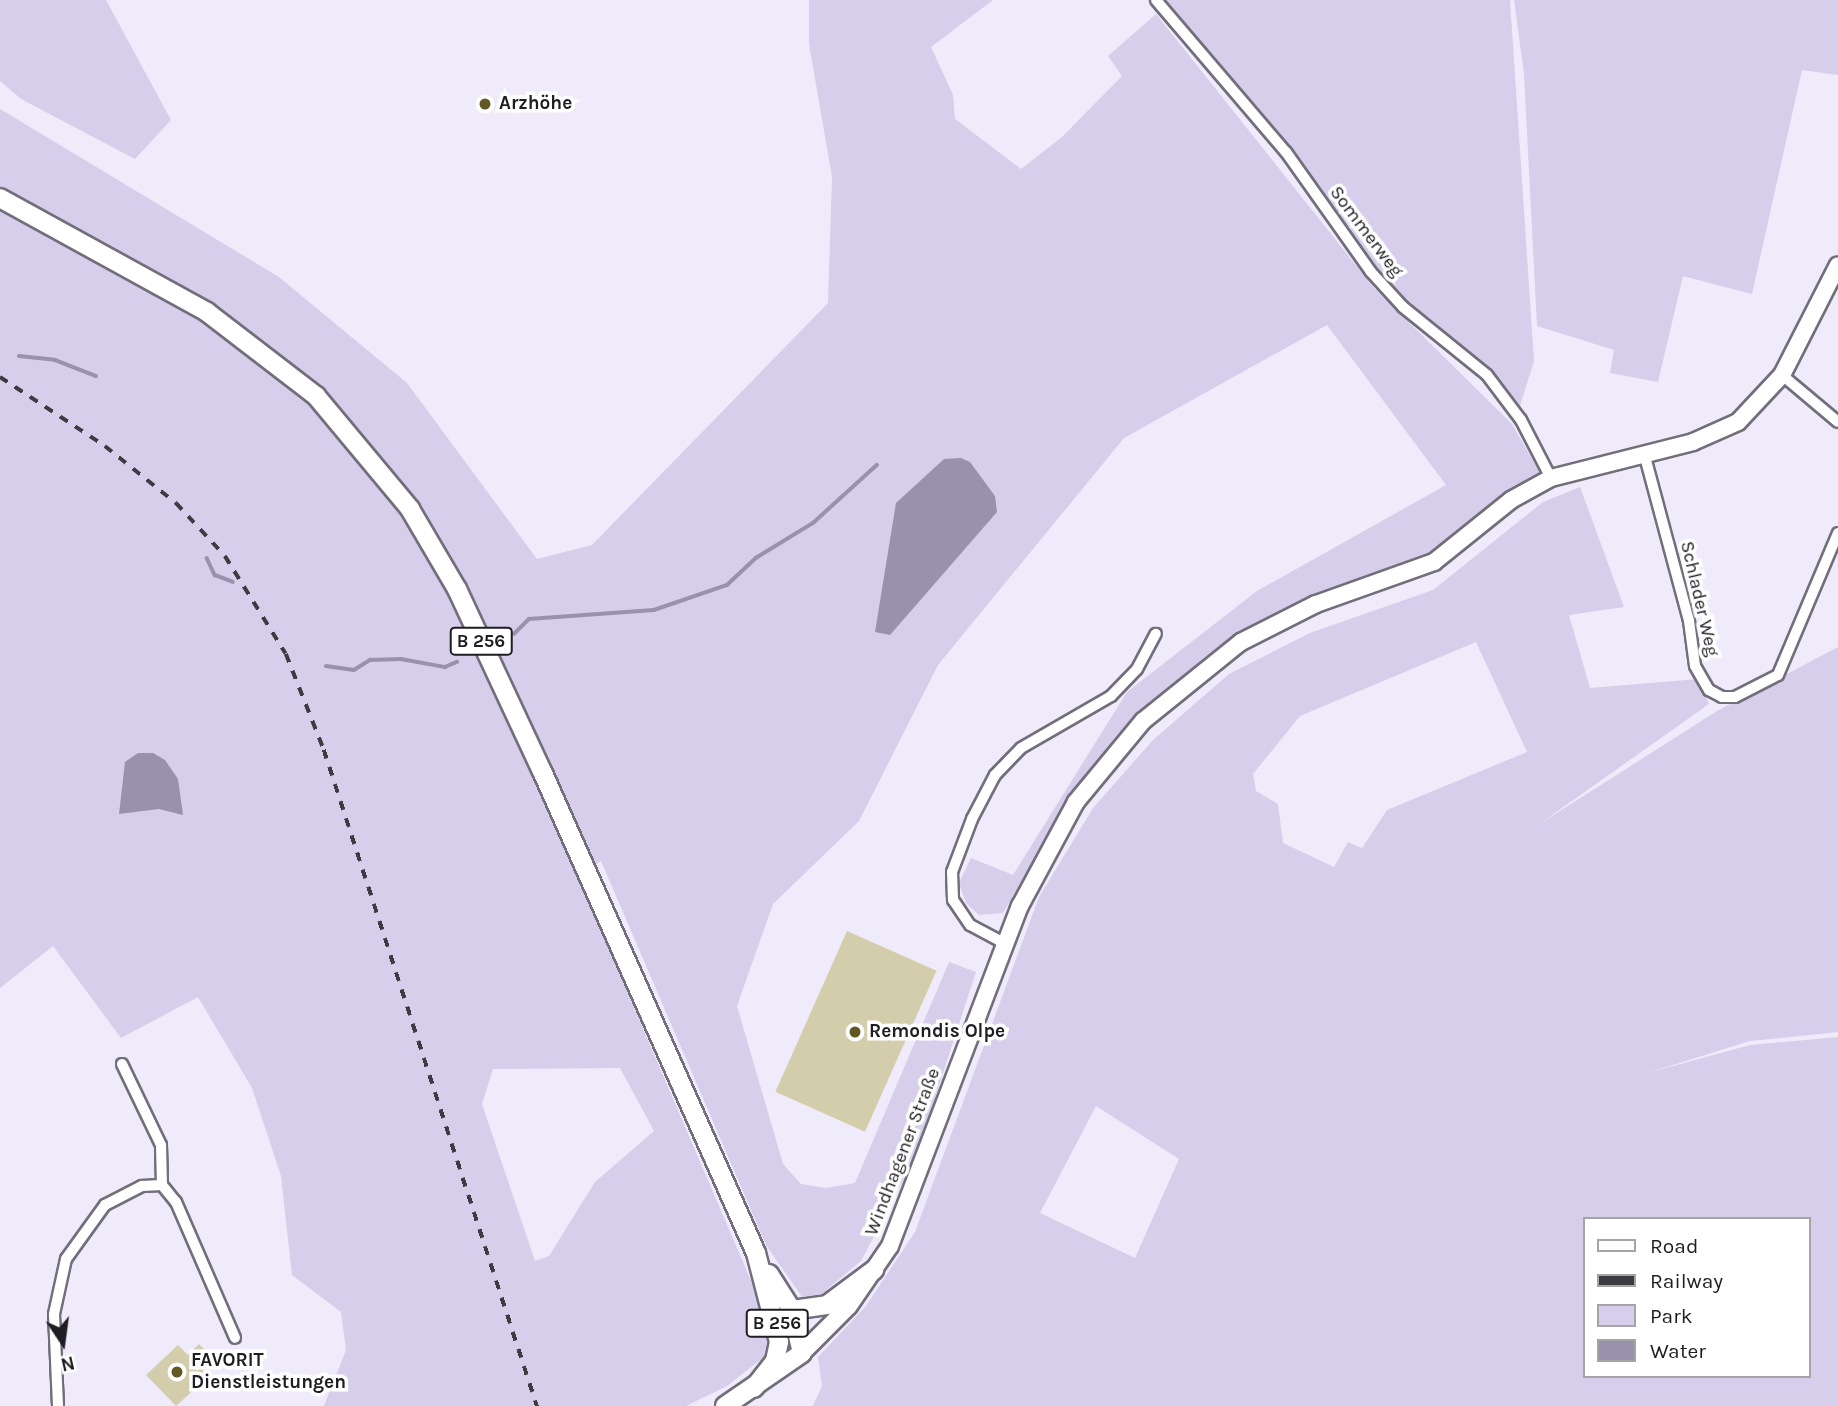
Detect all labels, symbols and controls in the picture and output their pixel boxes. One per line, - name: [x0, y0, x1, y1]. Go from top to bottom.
- place label: Arzhöhe: [499, 93, 572, 115]
- marker: Arzhöhe: [477, 96, 493, 112]
- street label: Sommerweg: [1324, 182, 1408, 282]
- street label: Schlader Weg: [1675, 539, 1723, 659]
- road number: B 256: [449, 626, 512, 656]
- place label: Remondis Olpe: [869, 1021, 1005, 1043]
- marker: Remondis Olpe: [847, 1024, 863, 1040]
- street label: Windhagener Straße: [861, 1065, 945, 1239]
- legend: [1582, 1217, 1810, 1378]
- text: Road: [1650, 1234, 1698, 1258]
- text: Railway: [1650, 1269, 1723, 1293]
- text: Park: [1650, 1304, 1693, 1328]
- north arrow: [28, 1308, 98, 1378]
- road number: B 256: [746, 1308, 808, 1338]
- text: Water: [1650, 1339, 1706, 1363]
- place label: FAVORIT Dienstleistungen: [191, 1350, 346, 1394]
- text: N: [59, 1351, 77, 1376]
- marker: FAVORIT Dienstleistungen: [169, 1364, 185, 1380]

